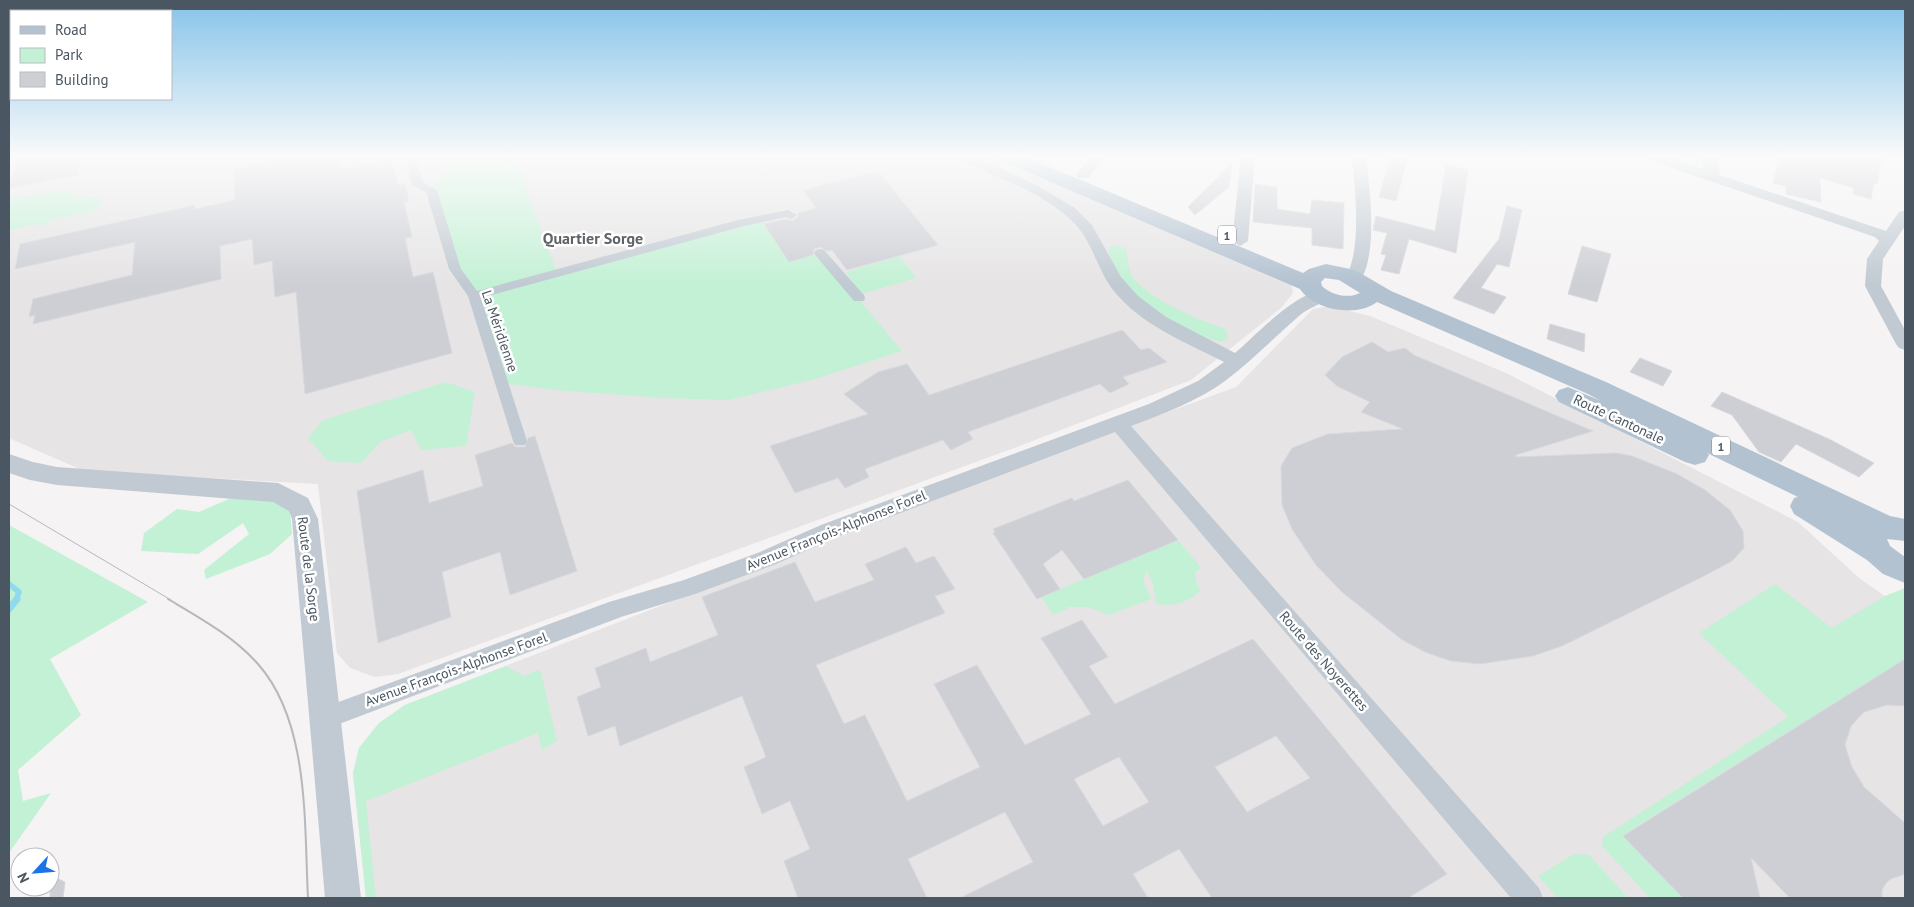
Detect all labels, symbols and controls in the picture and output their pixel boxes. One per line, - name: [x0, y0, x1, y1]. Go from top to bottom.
- legend: [10, 10, 172, 100]
- text: Road: [55, 20, 87, 39]
- text: Park: [55, 45, 83, 64]
- text: Building: [55, 70, 109, 89]
- road number: 1: [1218, 226, 1236, 244]
- district label: Quartier Sorge: [543, 228, 643, 248]
- street label: La Méridienne: [478, 288, 522, 374]
- street label: Route Cantonale: [1571, 390, 1667, 448]
- road number: 1: [1712, 436, 1730, 456]
- street label: Avenue François-Alphonse Forel: [743, 486, 929, 574]
- street label: Route de la Sorge: [294, 515, 324, 623]
- street label: Route des Noyerettes: [1276, 607, 1372, 715]
- street label: Avenue François-Alphonse Forel: [363, 628, 549, 710]
- north arrow: [10, 847, 60, 897]
- text: N: [13, 870, 33, 886]

